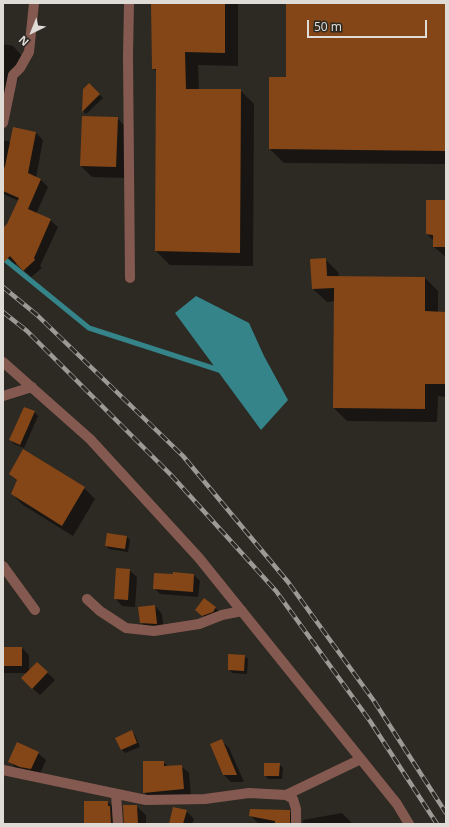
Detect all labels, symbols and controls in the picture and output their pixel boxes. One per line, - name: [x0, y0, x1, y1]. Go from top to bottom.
- north arrow: [12, 12, 52, 52]
- scale bar: [309, 12, 429, 38]
- text: 50 m: [314, 18, 342, 35]
- text: N: [15, 33, 32, 50]

